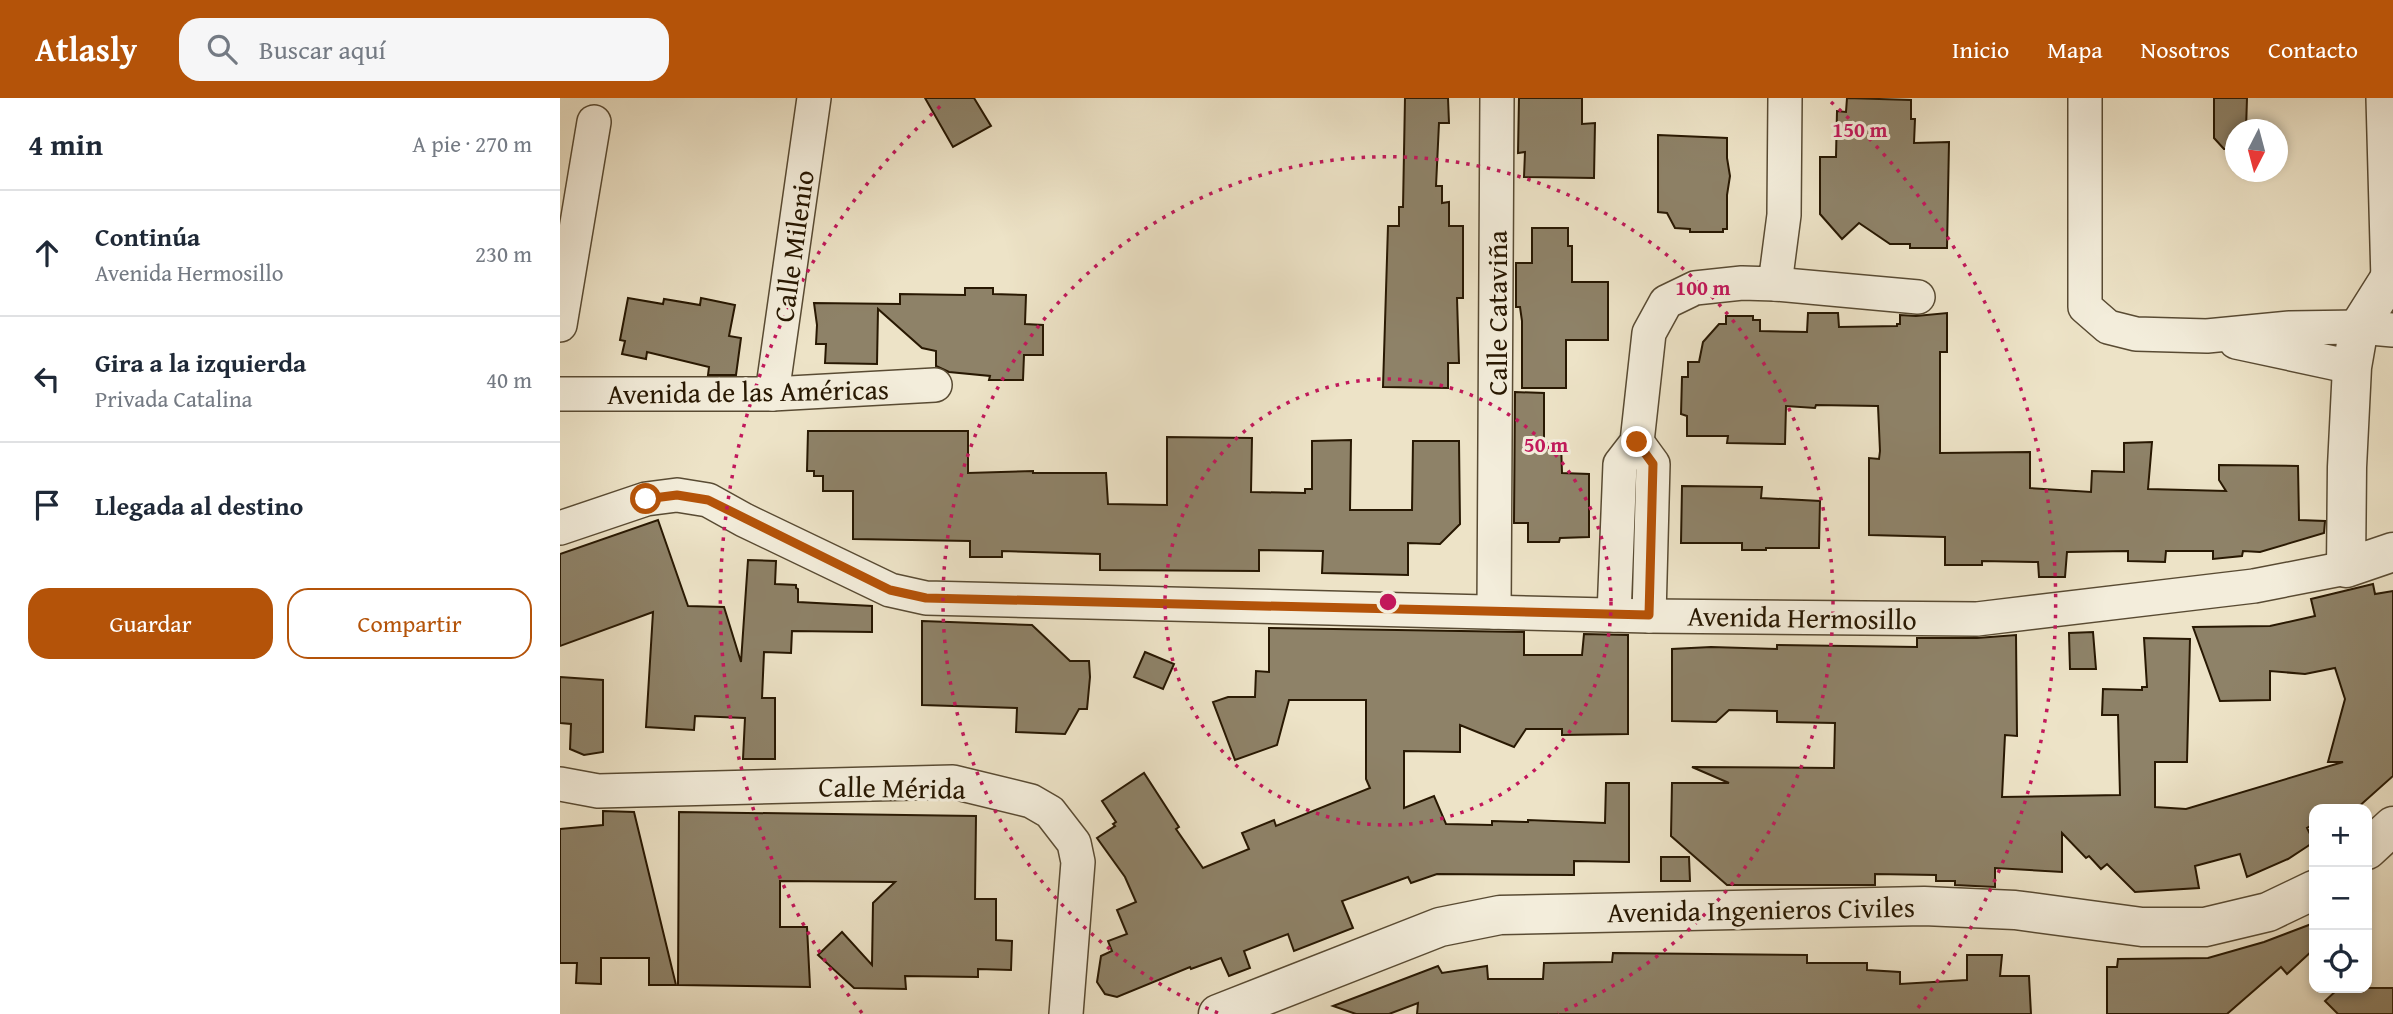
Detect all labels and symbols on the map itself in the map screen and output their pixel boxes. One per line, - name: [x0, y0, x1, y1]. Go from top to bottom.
- text: 150 m: [1832, 114, 1888, 145]
- north arrow: [2225, 119, 2288, 182]
- street label: Calle Milenio: [762, 167, 824, 325]
- street label: Calle Cataviña: [1476, 230, 1517, 396]
- text: 100 m: [1675, 272, 1731, 303]
- street label: Avenida de las Américas: [607, 368, 889, 414]
- route end: [1621, 426, 1652, 457]
- text: 50 m: [1524, 429, 1568, 460]
- route start: [630, 483, 661, 514]
- centre of rings: [1376, 590, 1400, 614]
- street label: Avenida Hermosillo: [1687, 595, 1917, 639]
- street label: Calle Mérida: [818, 765, 967, 809]
- street label: Avenida Ingenieros Civiles: [1607, 886, 1915, 932]

